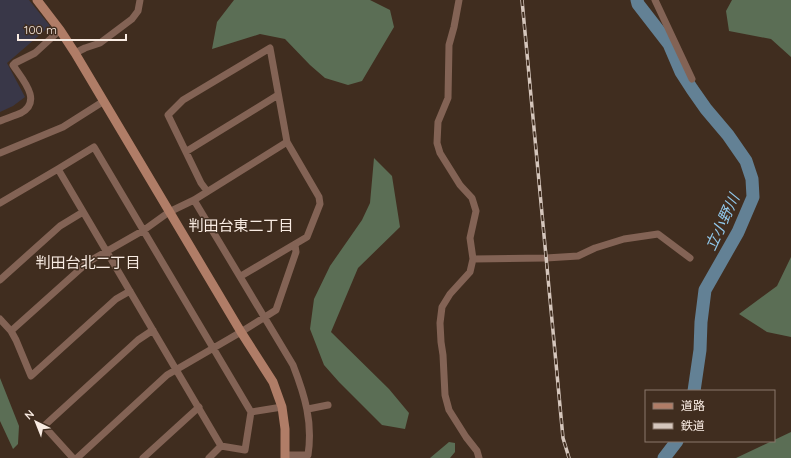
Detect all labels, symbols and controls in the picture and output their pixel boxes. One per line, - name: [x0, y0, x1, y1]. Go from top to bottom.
- scale bar: [18, 16, 126, 42]
- text: 100 m: [24, 22, 57, 37]
- water label: 立小野川: [701, 189, 744, 253]
- district label: 判田台東二丁目: [188, 216, 294, 235]
- district label: 判田台北二丁目: [35, 253, 141, 272]
- legend: [645, 390, 775, 442]
- text: 道路: [681, 398, 705, 413]
- north arrow: [16, 402, 56, 442]
- text: N: [21, 407, 37, 423]
- text: 鉄道: [681, 418, 705, 433]

